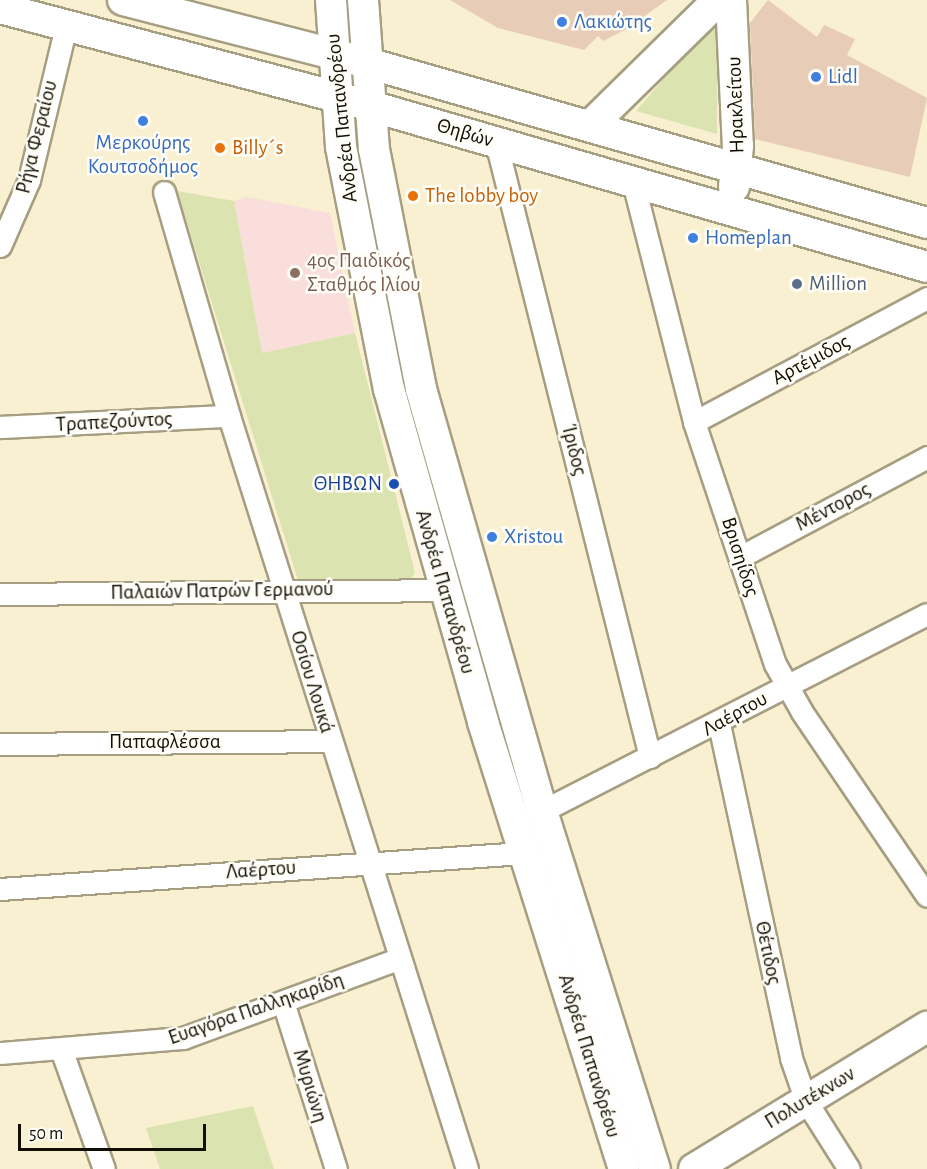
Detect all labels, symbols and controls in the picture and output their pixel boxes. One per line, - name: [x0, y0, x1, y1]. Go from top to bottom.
- place label: Λακιώτης: [574, 9, 652, 35]
- marker: Λακιώτης: [555, 15, 569, 29]
- street label: Ανδρέα Παπανδρέου: [321, 32, 363, 204]
- street label: Ηρακλείτου: [722, 56, 750, 154]
- place label: Lidl: [828, 64, 858, 90]
- marker: Lidl: [809, 70, 823, 84]
- street label: Ρήγα Φεραίου: [11, 78, 63, 196]
- street label: Θηβών: [434, 113, 496, 153]
- marker: Μερκούρης Κουτσοδήμος: [136, 114, 150, 128]
- place label: Μερκούρης Κουτσοδήμος: [88, 130, 198, 180]
- place label: Billy´s: [232, 135, 284, 161]
- marker: Billy´s: [213, 141, 227, 155]
- place label: The lobby boy: [425, 183, 538, 209]
- marker: The lobby boy: [406, 189, 420, 203]
- place label: Homeplan: [705, 225, 792, 251]
- marker: Homeplan: [686, 231, 700, 245]
- place label: 4ος Παιδικός Σταθμός Ιλίου: [307, 248, 421, 298]
- marker: 4ος Παιδικός Σταθμός Ιλίου: [288, 266, 302, 280]
- place label: Million: [809, 271, 867, 297]
- marker: Million: [790, 277, 804, 291]
- street label: Αρτέμιδος: [768, 329, 854, 391]
- street label: Τραπεζούντος: [55, 406, 173, 438]
- street label: Ίριδος: [556, 422, 592, 478]
- place label: ΘΗΒΩΝ: [314, 471, 382, 497]
- marker: ΘΗΒΩΝ: [387, 477, 401, 491]
- street label: Μέντορος: [791, 477, 875, 537]
- street label: Ανδρέα Παπανδρέου: [410, 507, 480, 677]
- street label: Βρισηίδος: [715, 514, 765, 600]
- place label: Xristou: [504, 524, 563, 550]
- marker: Xristou: [485, 530, 499, 544]
- street label: Παλαιών Πατρών Γερμανού: [110, 576, 334, 606]
- street label: Οσίου Λουκά: [284, 628, 340, 736]
- street label: Λαέρτου: [698, 686, 772, 742]
- street label: Παπαφλέσσα: [109, 729, 221, 755]
- street label: Λαέρτου: [225, 855, 297, 885]
- street label: Θέτιδος: [749, 919, 787, 987]
- street label: Ευαγόρα Παλληκαρίδη: [165, 967, 347, 1051]
- street label: Ανδρέα Παπανδρέου: [552, 971, 626, 1141]
- street label: Μυριώνη: [287, 1046, 333, 1126]
- street label: Πολυτέκνων: [760, 1061, 860, 1135]
- scale bar: [21, 1112, 208, 1150]
- text: 50 m: [29, 1125, 63, 1143]

